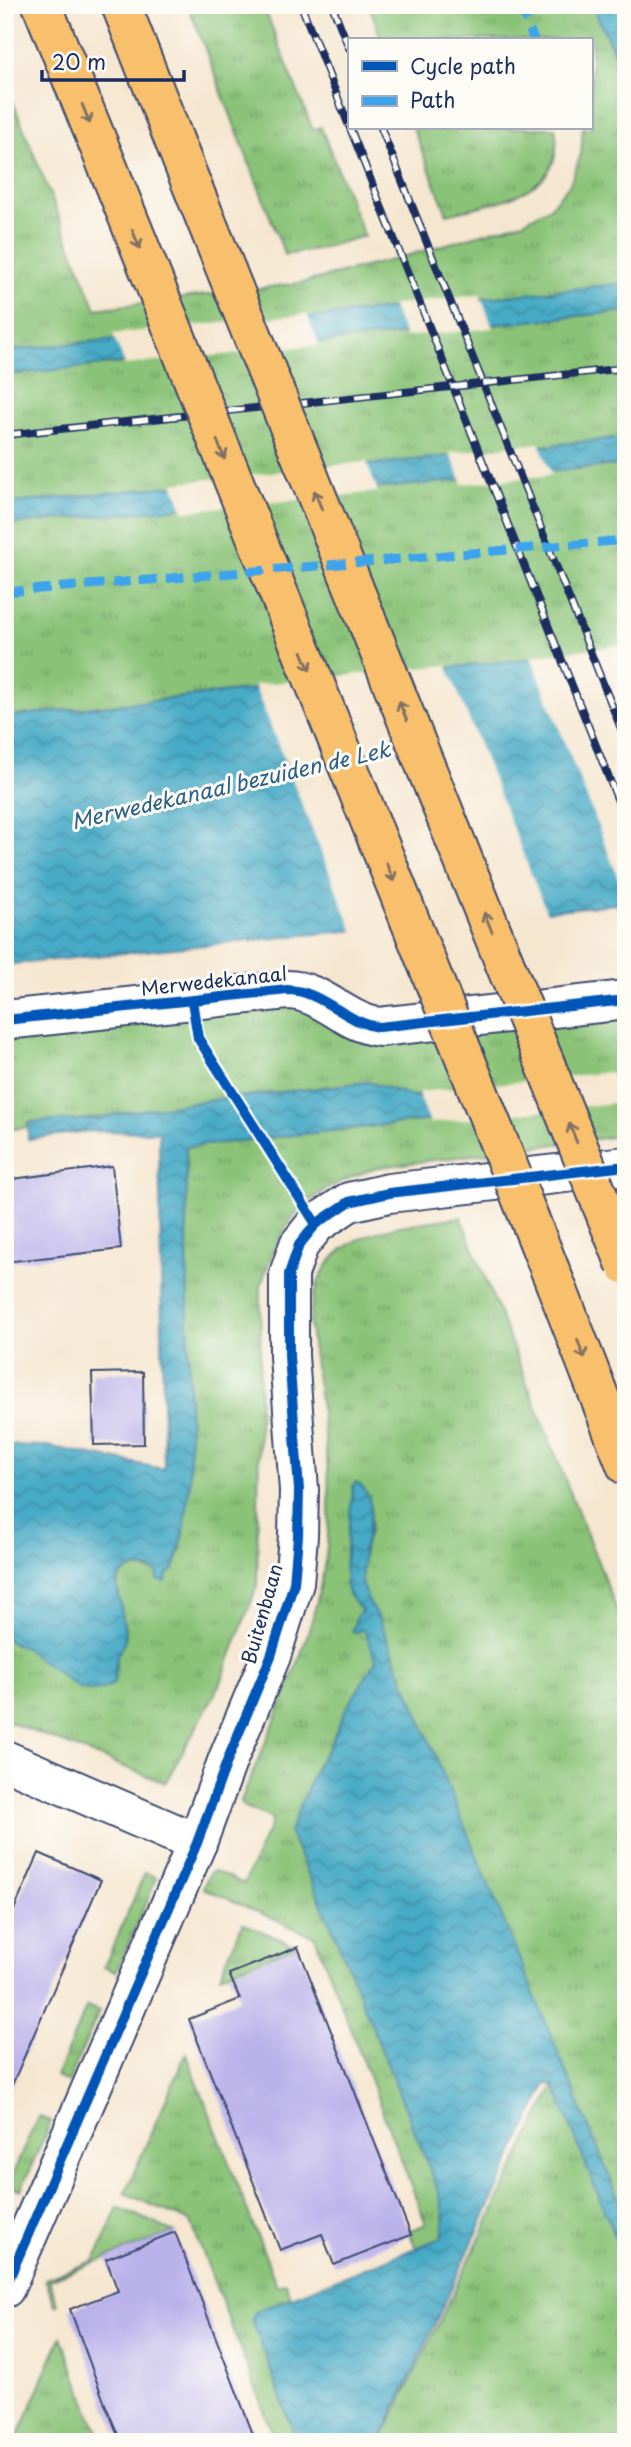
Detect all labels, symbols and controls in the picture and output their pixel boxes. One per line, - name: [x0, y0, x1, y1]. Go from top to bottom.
- scale bar: [42, 38, 184, 82]
- legend: [348, 38, 592, 130]
- text: 20 m: [52, 45, 106, 77]
- text: Cycle path: [410, 49, 516, 81]
- text: Path: [410, 83, 455, 115]
- one-way arrow: [80, 103, 93, 124]
- one-way arrow: [130, 227, 143, 249]
- one-way arrow: [215, 439, 228, 460]
- one-way arrow: [311, 490, 324, 511]
- one-way arrow: [300, 650, 313, 671]
- one-way arrow: [396, 701, 409, 723]
- water label: Merwedekanaal bezuiden de Lek: [68, 731, 394, 836]
- one-way arrow: [385, 861, 398, 882]
- one-way arrow: [481, 912, 494, 934]
- street label: Merwedekanaal: [139, 958, 288, 1002]
- one-way arrow: [565, 1123, 578, 1145]
- one-way arrow: [576, 1338, 588, 1360]
- street label: Buitenbaan: [233, 1560, 289, 1667]

